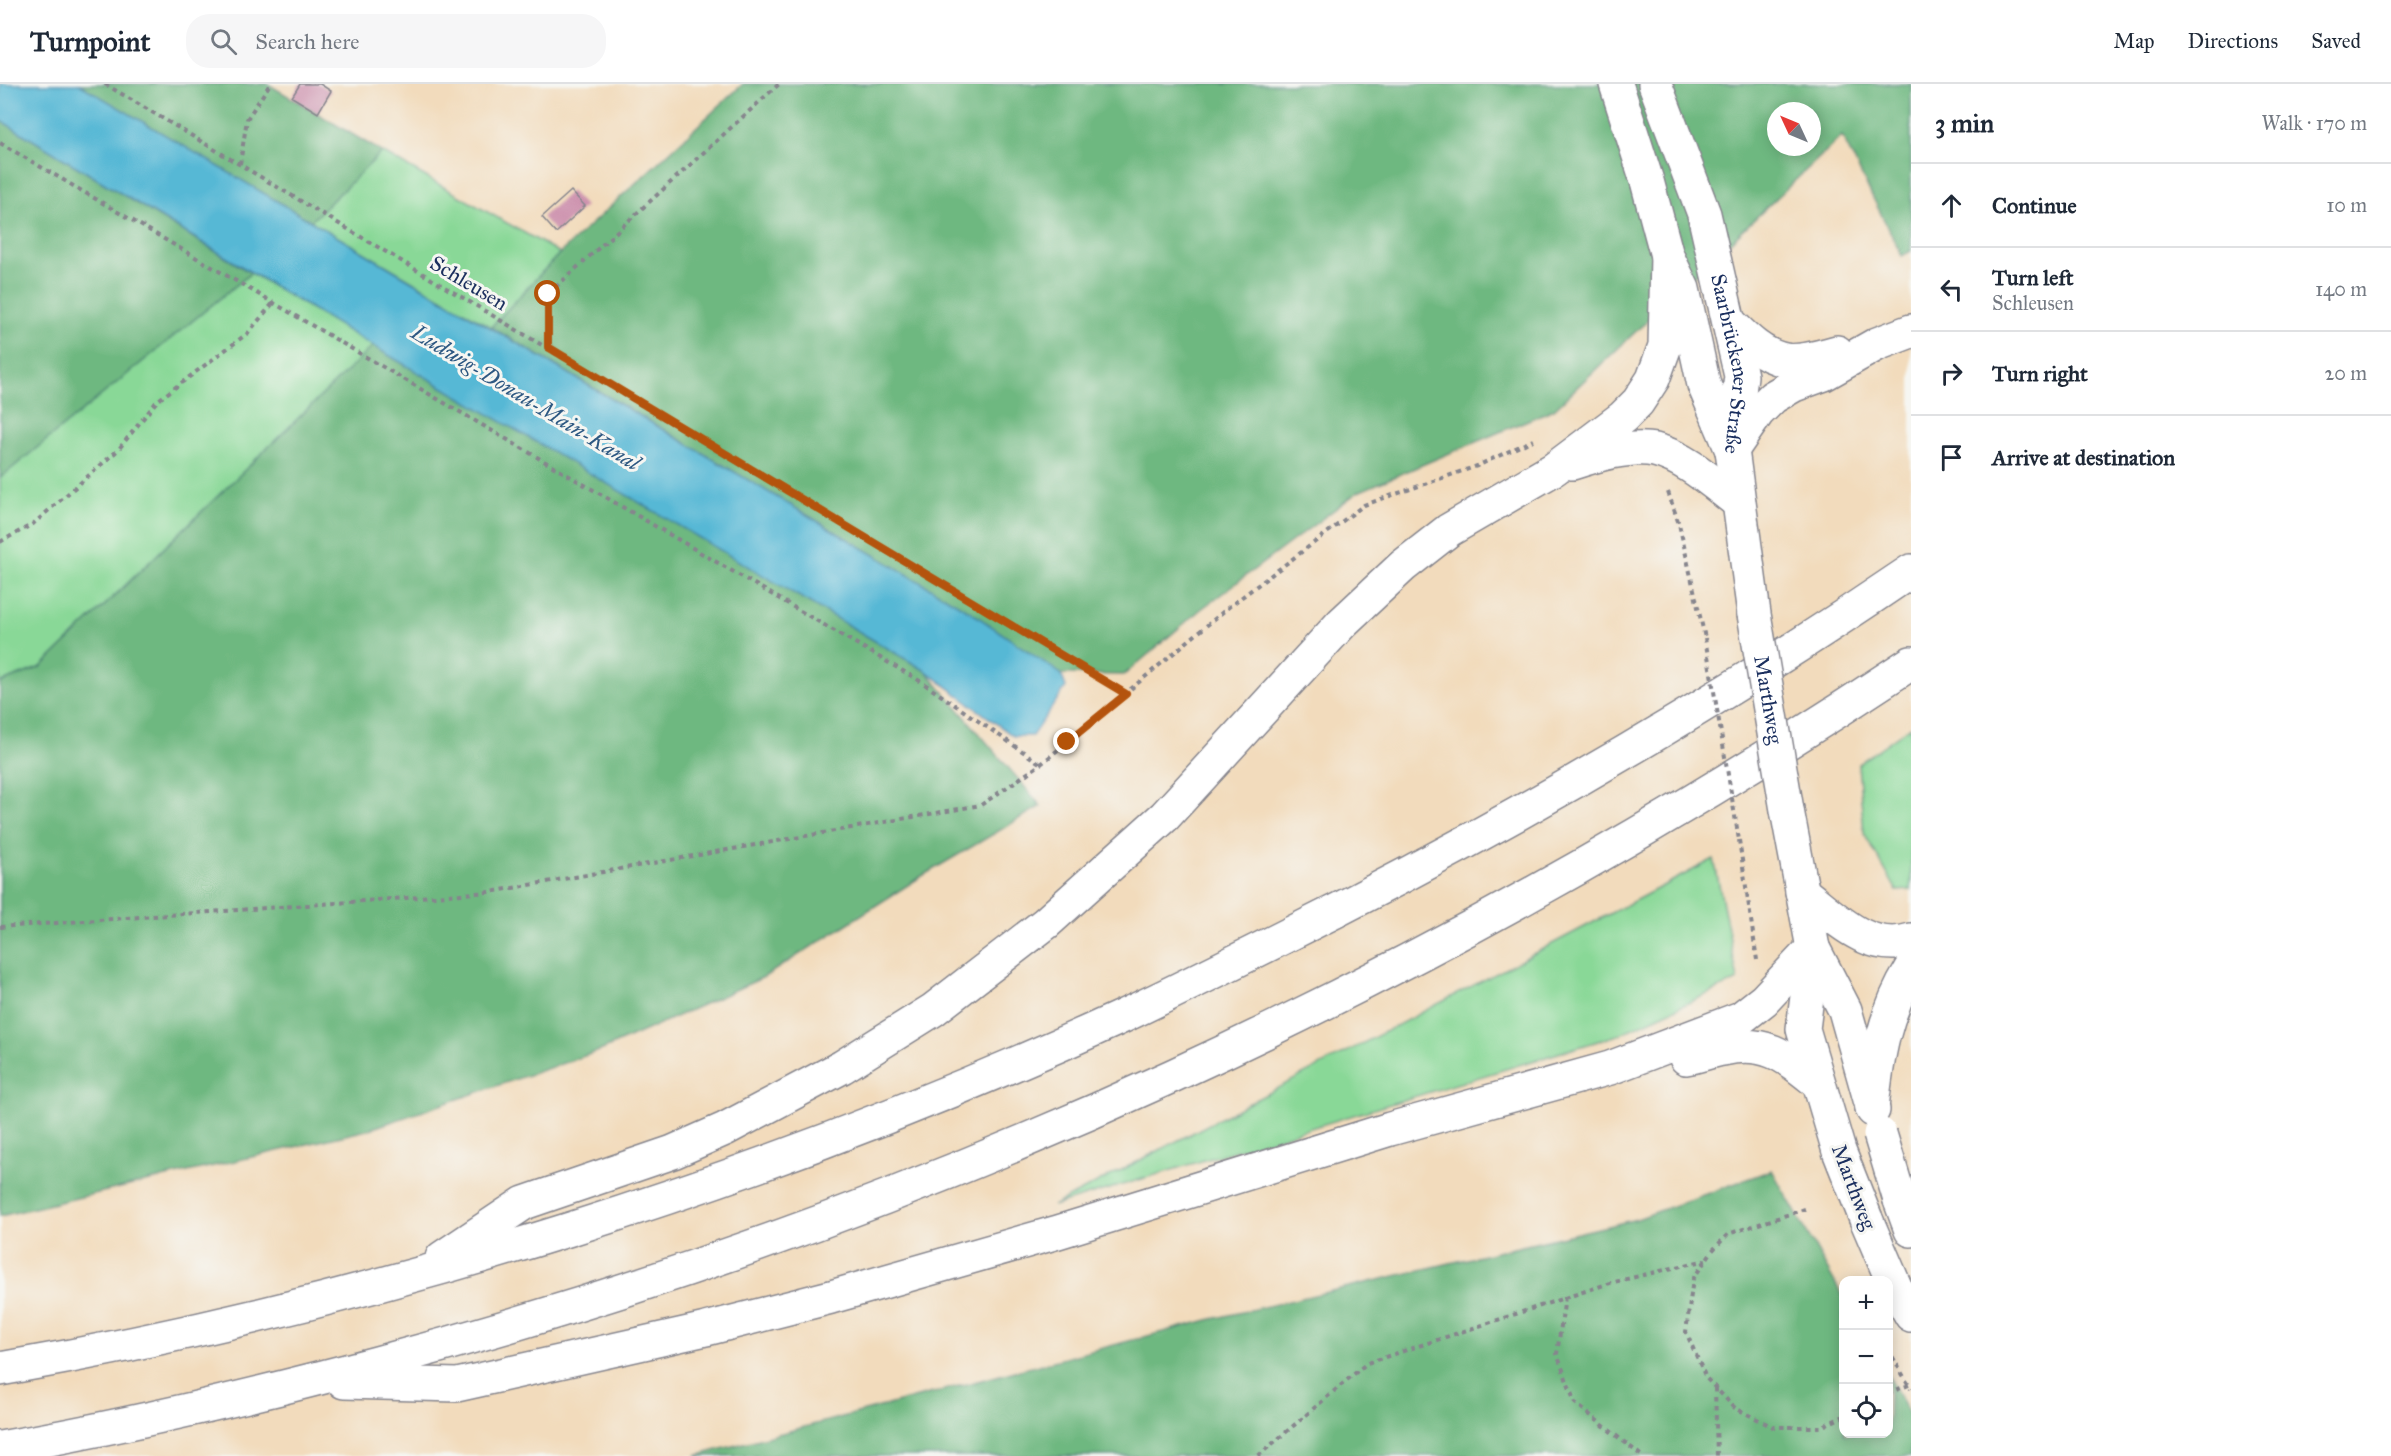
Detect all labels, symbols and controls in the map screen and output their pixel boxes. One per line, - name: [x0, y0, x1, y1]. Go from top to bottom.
- search box: [186, 14, 606, 68]
- text: Turnpoint: [30, 24, 150, 59]
- icon: search: [207, 25, 240, 58]
- text: Search here: [255, 28, 359, 55]
- text: Map: [2114, 28, 2155, 54]
- text: Directions: [2188, 28, 2278, 54]
- text: Saved: [2311, 28, 2361, 54]
- north arrow: [1767, 102, 1821, 156]
- text: 3 min: [1935, 107, 1994, 139]
- text: Walk · 170 m: [2262, 111, 2367, 135]
- icon: ahead: [1935, 189, 1968, 222]
- text: Continue: [1992, 192, 2077, 219]
- text: 10 m: [2326, 193, 2367, 217]
- street label: Schleusen: [425, 250, 513, 316]
- text: Turn left: [1992, 264, 2074, 291]
- street label: Saarbrückener Straße: [1705, 271, 1754, 455]
- icon: left: [1935, 273, 1968, 306]
- text: 140 m: [2315, 277, 2367, 301]
- route start: [534, 280, 560, 306]
- text: Schleusen: [1992, 291, 2074, 315]
- water label: Ludwig-Donau-Main-Kanal: [406, 318, 647, 478]
- icon: right: [1935, 357, 1968, 390]
- text: Turn right: [1992, 360, 2088, 387]
- text: 20 m: [2324, 361, 2367, 385]
- icon: arrive: [1935, 441, 1968, 474]
- text: Arrive at destination: [1992, 444, 2175, 471]
- street label: Marthweg: [1748, 654, 1789, 746]
- route end: [1053, 728, 1079, 754]
- street label: Marthweg: [1826, 1141, 1882, 1234]
- map controls: [1839, 1276, 1893, 1438]
- button: +: [1839, 1276, 1893, 1330]
- button: −: [1839, 1330, 1893, 1384]
- button: locate: [1839, 1384, 1893, 1438]

